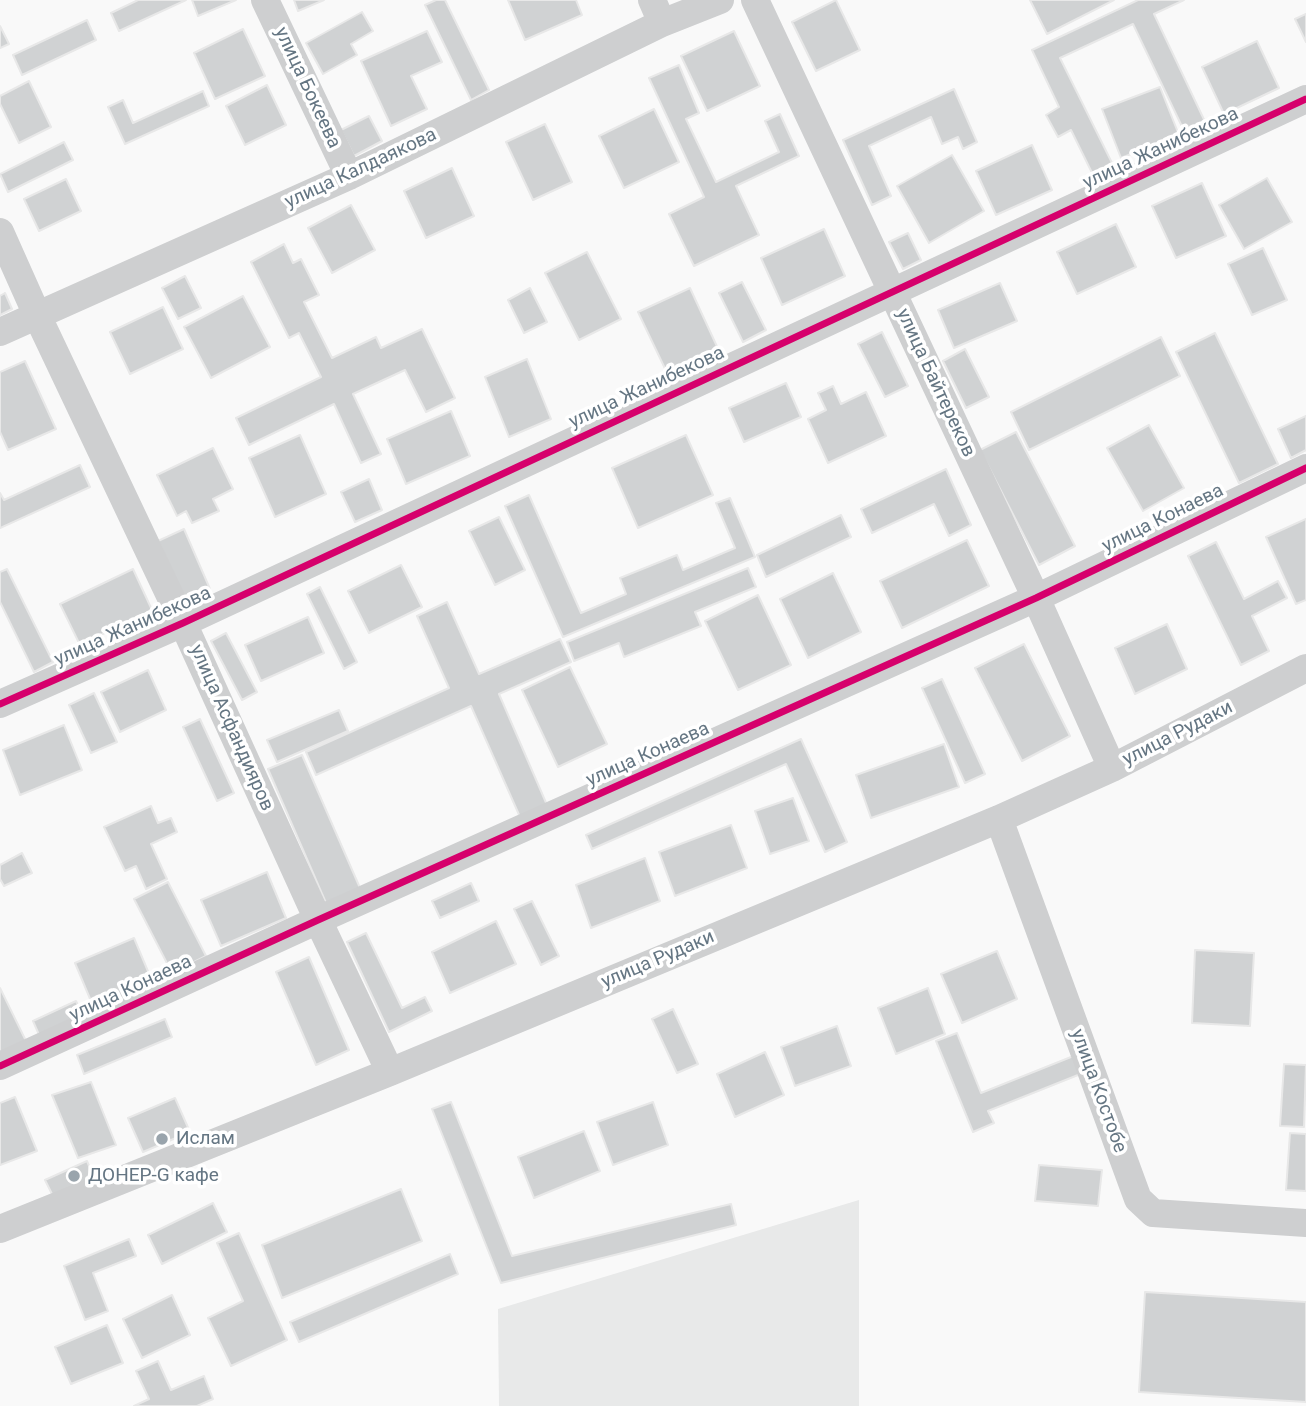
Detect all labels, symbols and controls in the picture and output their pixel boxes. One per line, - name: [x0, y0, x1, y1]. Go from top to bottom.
- street label: улица Бокеева: [269, 24, 345, 152]
- street label: улица Жанибекова: [1080, 103, 1242, 195]
- street label: улица Калдаякова: [282, 124, 440, 214]
- street label: улица Байтереков: [891, 305, 979, 461]
- street label: улица Жанибекова: [566, 342, 728, 434]
- street label: улица Конаева: [1099, 480, 1227, 558]
- street label: улица Жанибекова: [51, 582, 215, 672]
- street label: улица Асфандияров: [184, 641, 278, 815]
- street label: улица Рудаки: [1119, 696, 1237, 772]
- street label: улица Конаева: [583, 718, 713, 792]
- street label: улица Рудаки: [598, 926, 718, 994]
- street label: улица Конаева: [66, 951, 196, 1027]
- street label: улица Костобе: [1065, 1026, 1131, 1156]
- place label: Ислам: [176, 1128, 235, 1150]
- marker: Ислам: [154, 1131, 170, 1147]
- place label: ДОНЕР-G кафе: [88, 1165, 219, 1187]
- marker: ДОНЕР-G кафе: [66, 1168, 82, 1184]

